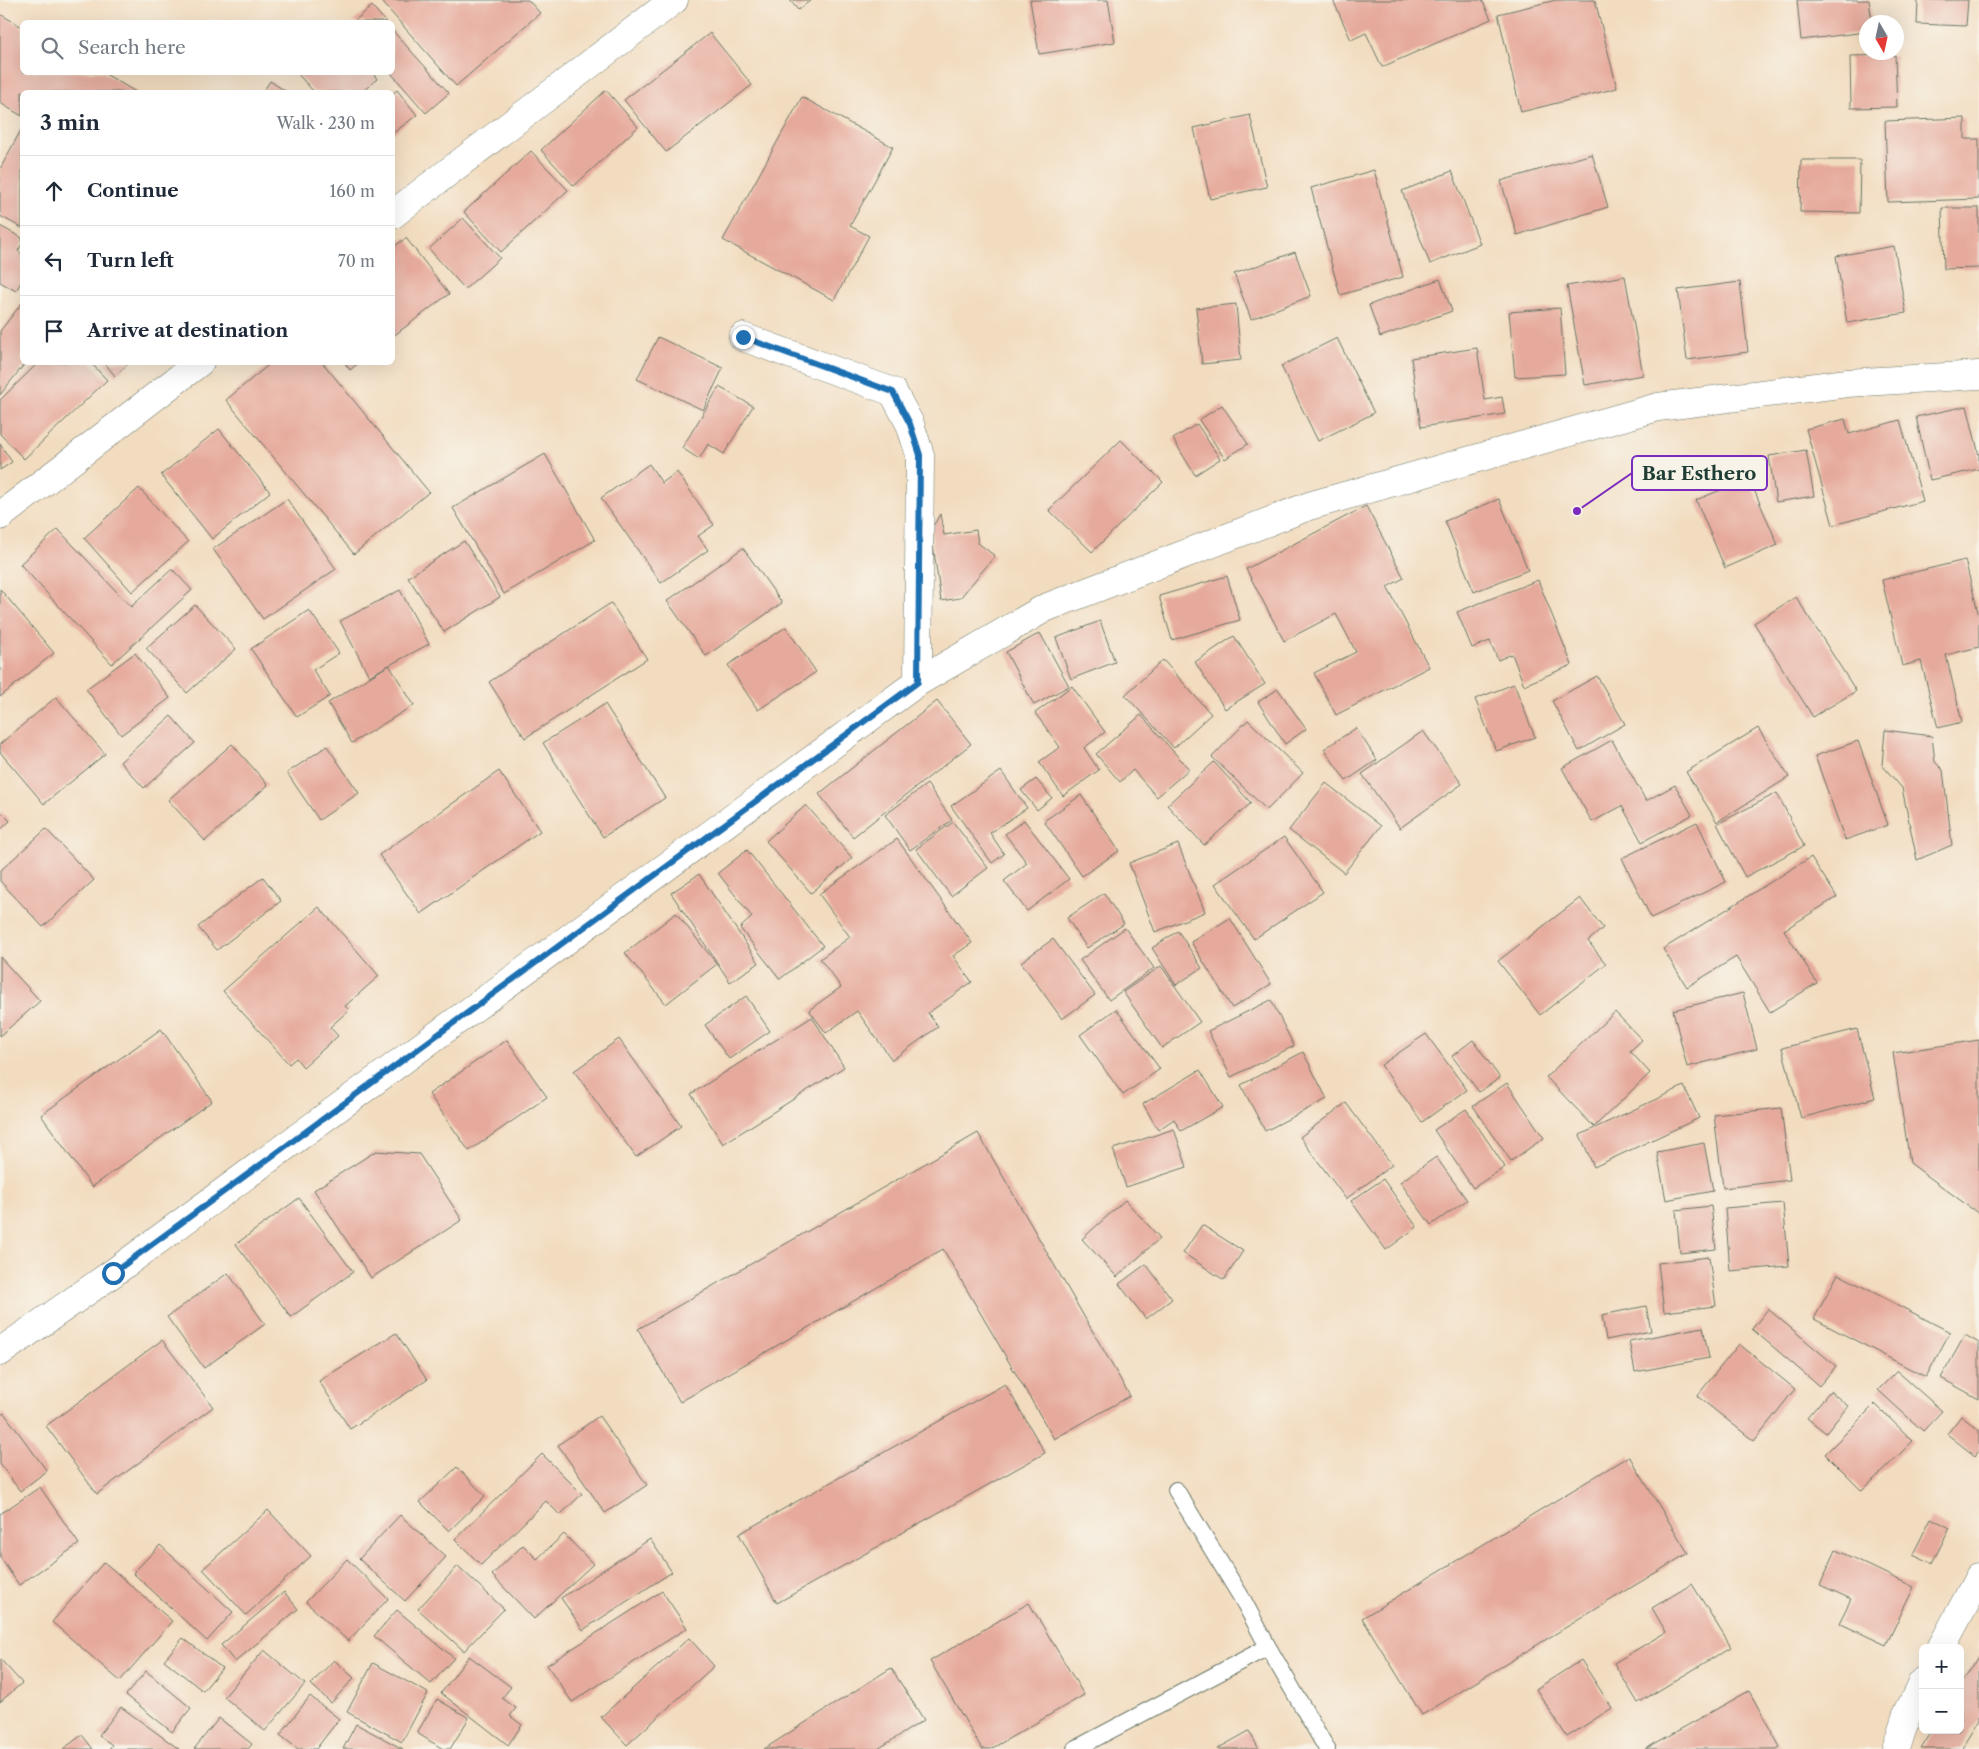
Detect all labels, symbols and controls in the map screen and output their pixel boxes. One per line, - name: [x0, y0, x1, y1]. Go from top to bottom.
- north arrow: [1859, 15, 1904, 60]
- search box: [20, 20, 395, 75]
- icon: search: [38, 34, 66, 62]
- text: Search here: [78, 36, 186, 59]
- text: 3 min: [40, 110, 100, 135]
- text: Walk · 230 m: [276, 113, 375, 133]
- icon: ahead: [40, 177, 68, 205]
- text: Continue: [87, 179, 179, 202]
- text: 160 m: [330, 181, 375, 201]
- icon: left: [40, 247, 68, 275]
- text: Turn left: [87, 249, 174, 272]
- text: 70 m: [338, 251, 375, 271]
- icon: arrive: [40, 317, 68, 345]
- text: Arrive at destination: [87, 319, 288, 342]
- route end: [732, 326, 755, 349]
- callout: Bar Esthero: [1632, 456, 1767, 490]
- text: Bar Esthero: [1642, 462, 1756, 485]
- route start: [102, 1262, 125, 1285]
- map controls: [1919, 1644, 1964, 1734]
- button: +: [1919, 1644, 1964, 1689]
- button: −: [1919, 1689, 1964, 1734]

